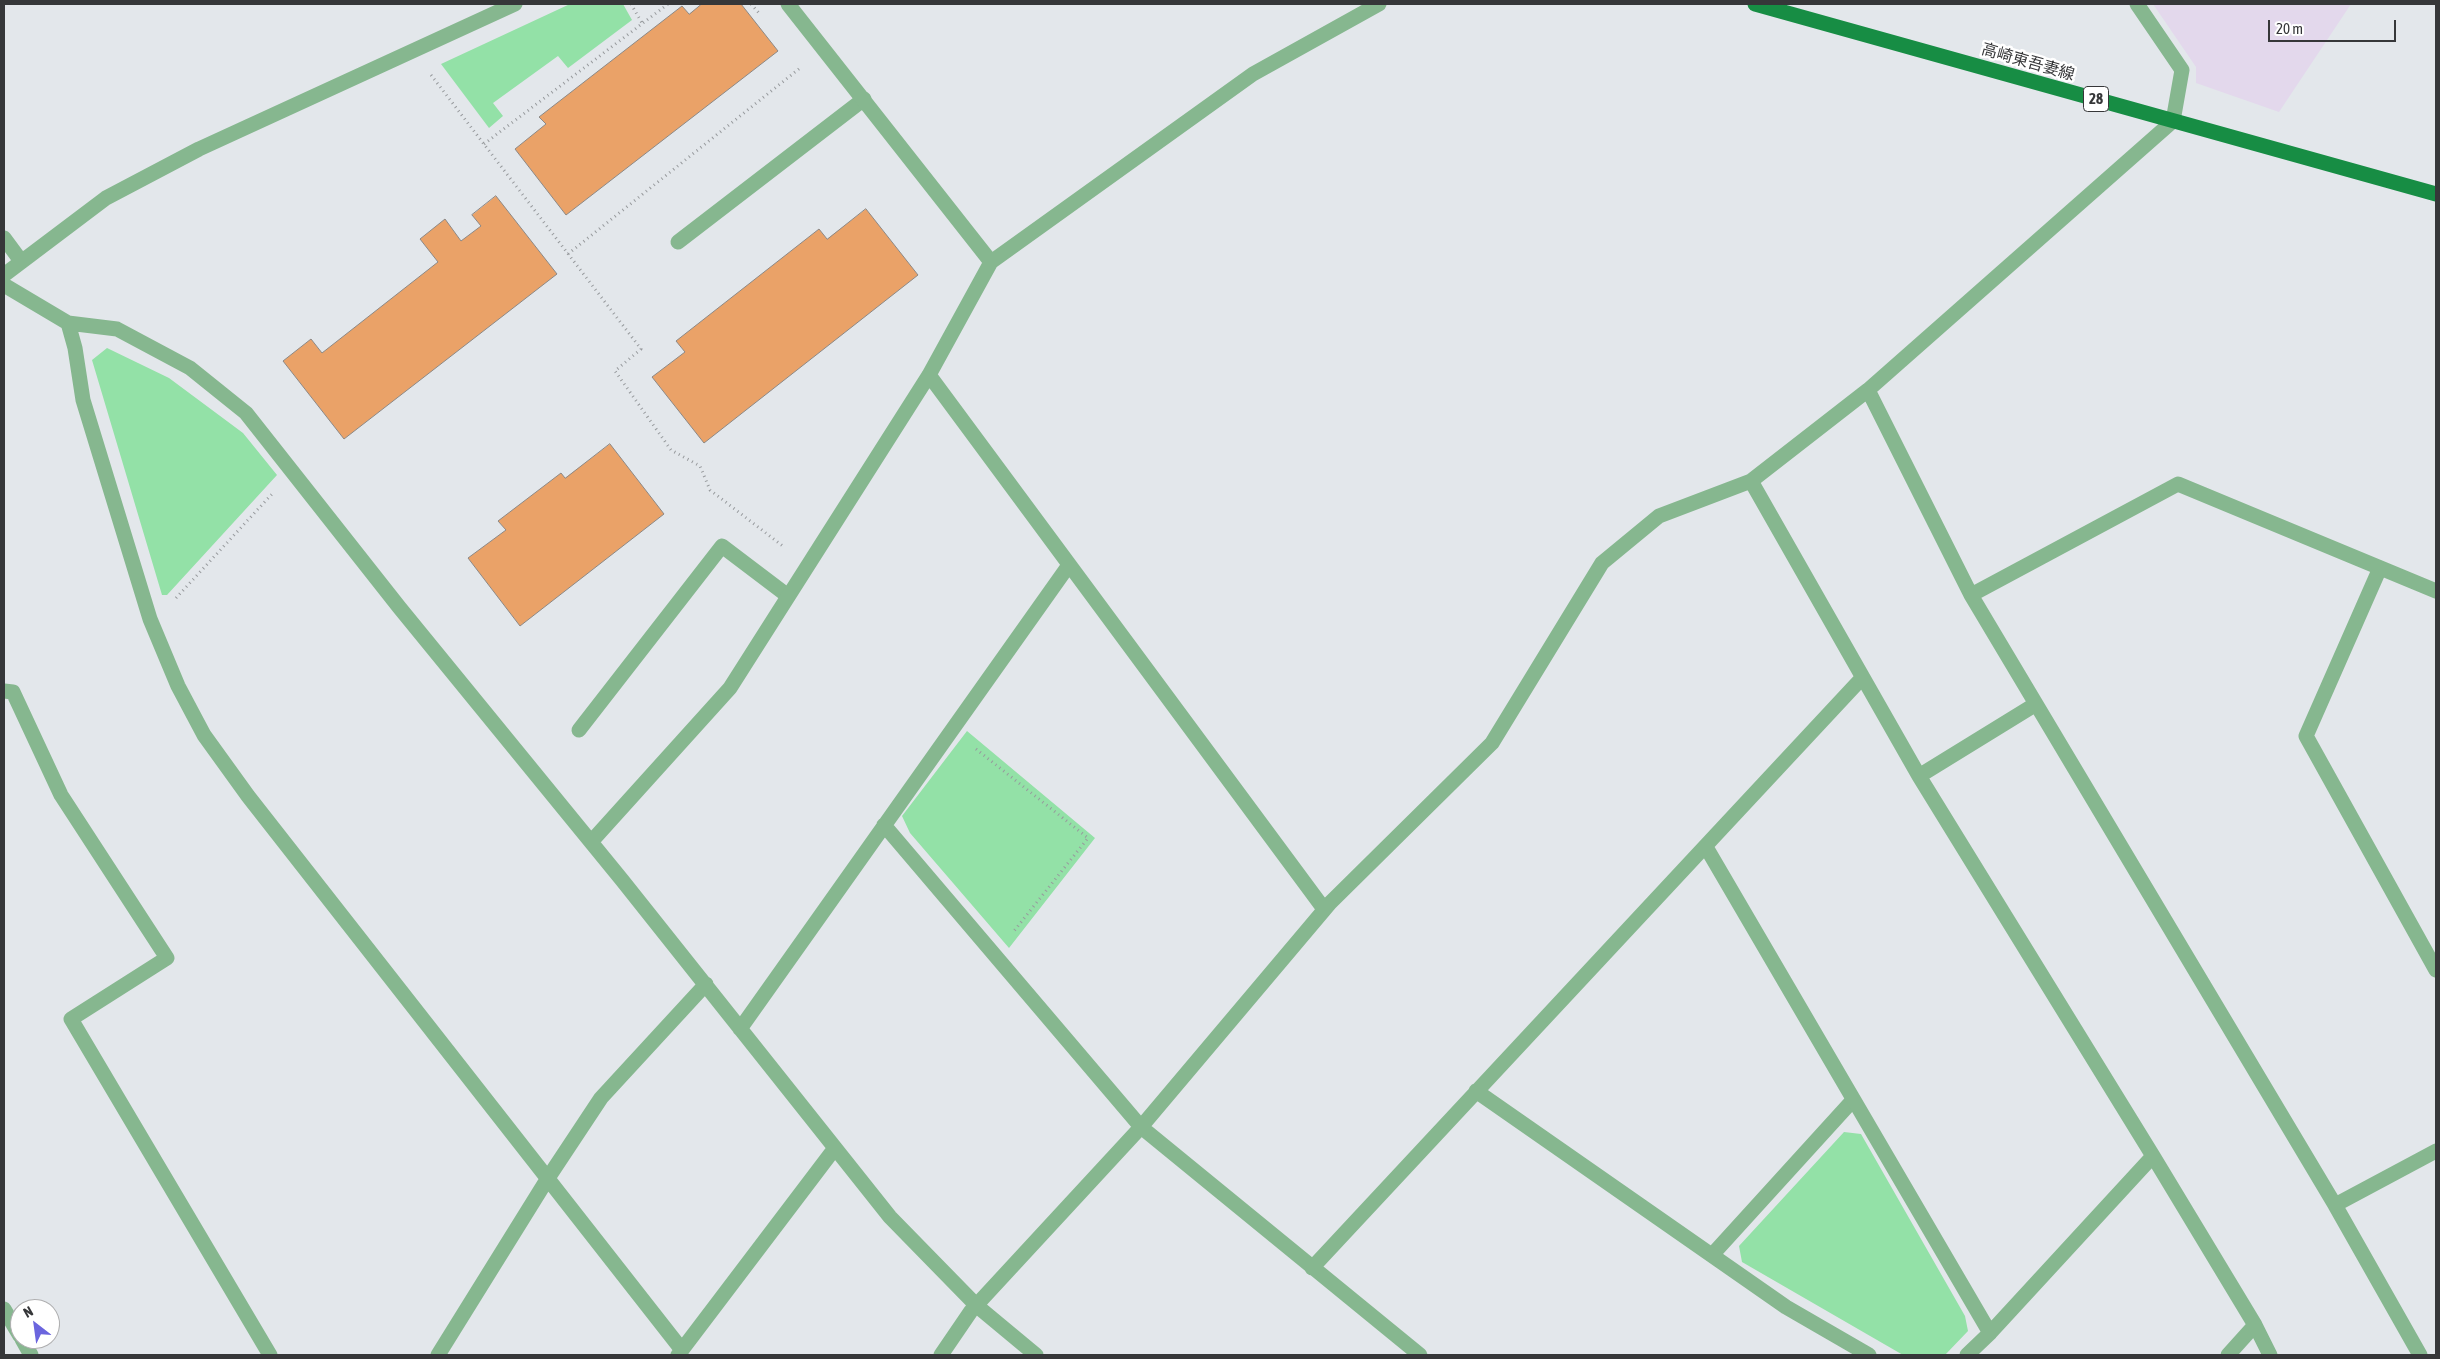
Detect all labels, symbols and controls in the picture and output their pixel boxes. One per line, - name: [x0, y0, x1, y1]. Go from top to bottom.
- scale bar: [2270, 10, 2398, 42]
- text: 20 m: [2276, 20, 2303, 37]
- street label: 高崎東吾妻線: [1979, 40, 2077, 84]
- road number: 28: [2084, 86, 2108, 112]
- north arrow: [10, 1299, 60, 1349]
- text: N: [20, 1303, 36, 1321]

